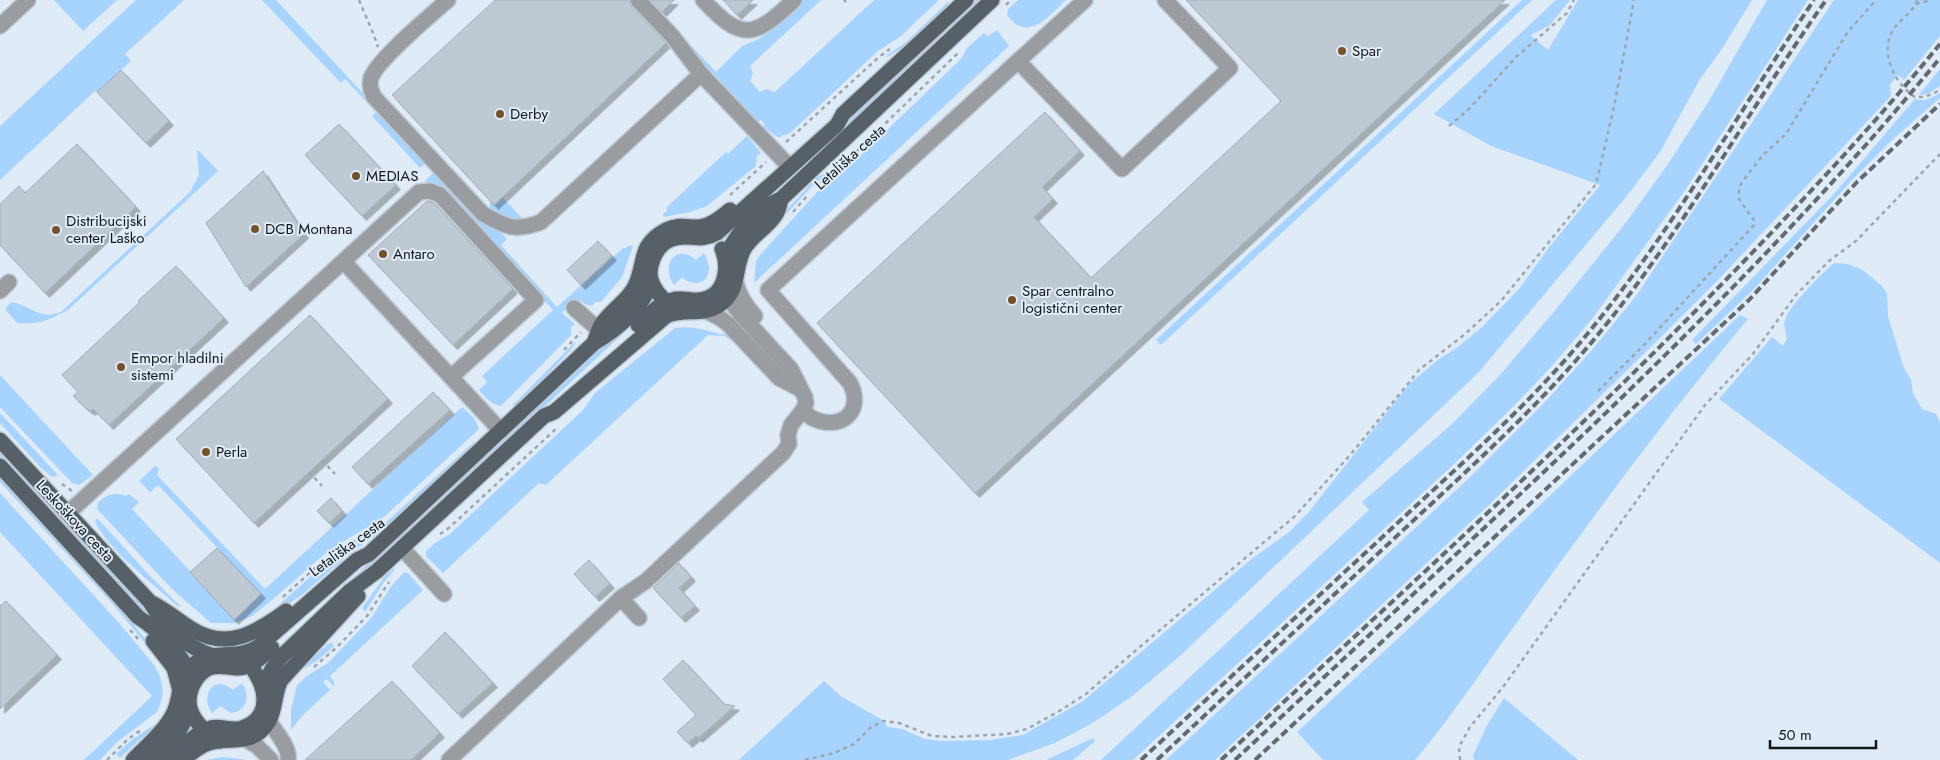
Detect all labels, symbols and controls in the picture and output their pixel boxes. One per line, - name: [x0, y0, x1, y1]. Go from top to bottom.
- place label: Spar: [1352, 40, 1382, 62]
- marker: Spar: [1336, 45, 1348, 57]
- place label: Derby: [510, 103, 548, 125]
- marker: Derby: [494, 108, 506, 120]
- street label: Letališka cesta: [810, 119, 890, 195]
- place label: MEDIAS: [366, 165, 418, 187]
- marker: MEDIAS: [350, 170, 362, 182]
- place label: Distribucijski center Laško: [66, 210, 147, 249]
- place label: DCB Montana: [265, 218, 352, 240]
- marker: DCB Montana: [249, 223, 261, 235]
- marker: Distribucijski center Laško: [50, 224, 62, 236]
- place label: Antaro: [393, 243, 435, 265]
- marker: Antaro: [377, 248, 389, 260]
- place label: Spar centralno logistični center: [1022, 280, 1123, 319]
- marker: Spar centralno logistični center: [1006, 294, 1018, 306]
- place label: Empor hladilni sistemi: [131, 347, 224, 386]
- marker: Empor hladilni sistemi: [115, 361, 127, 373]
- place label: Perla: [216, 441, 247, 463]
- marker: Perla: [200, 446, 212, 458]
- street label: Leskoškova cesta: [31, 475, 119, 567]
- street label: Letališka cesta: [305, 512, 389, 582]
- scale bar: [1770, 718, 1876, 750]
- text: 50 m: [1778, 724, 1812, 746]

